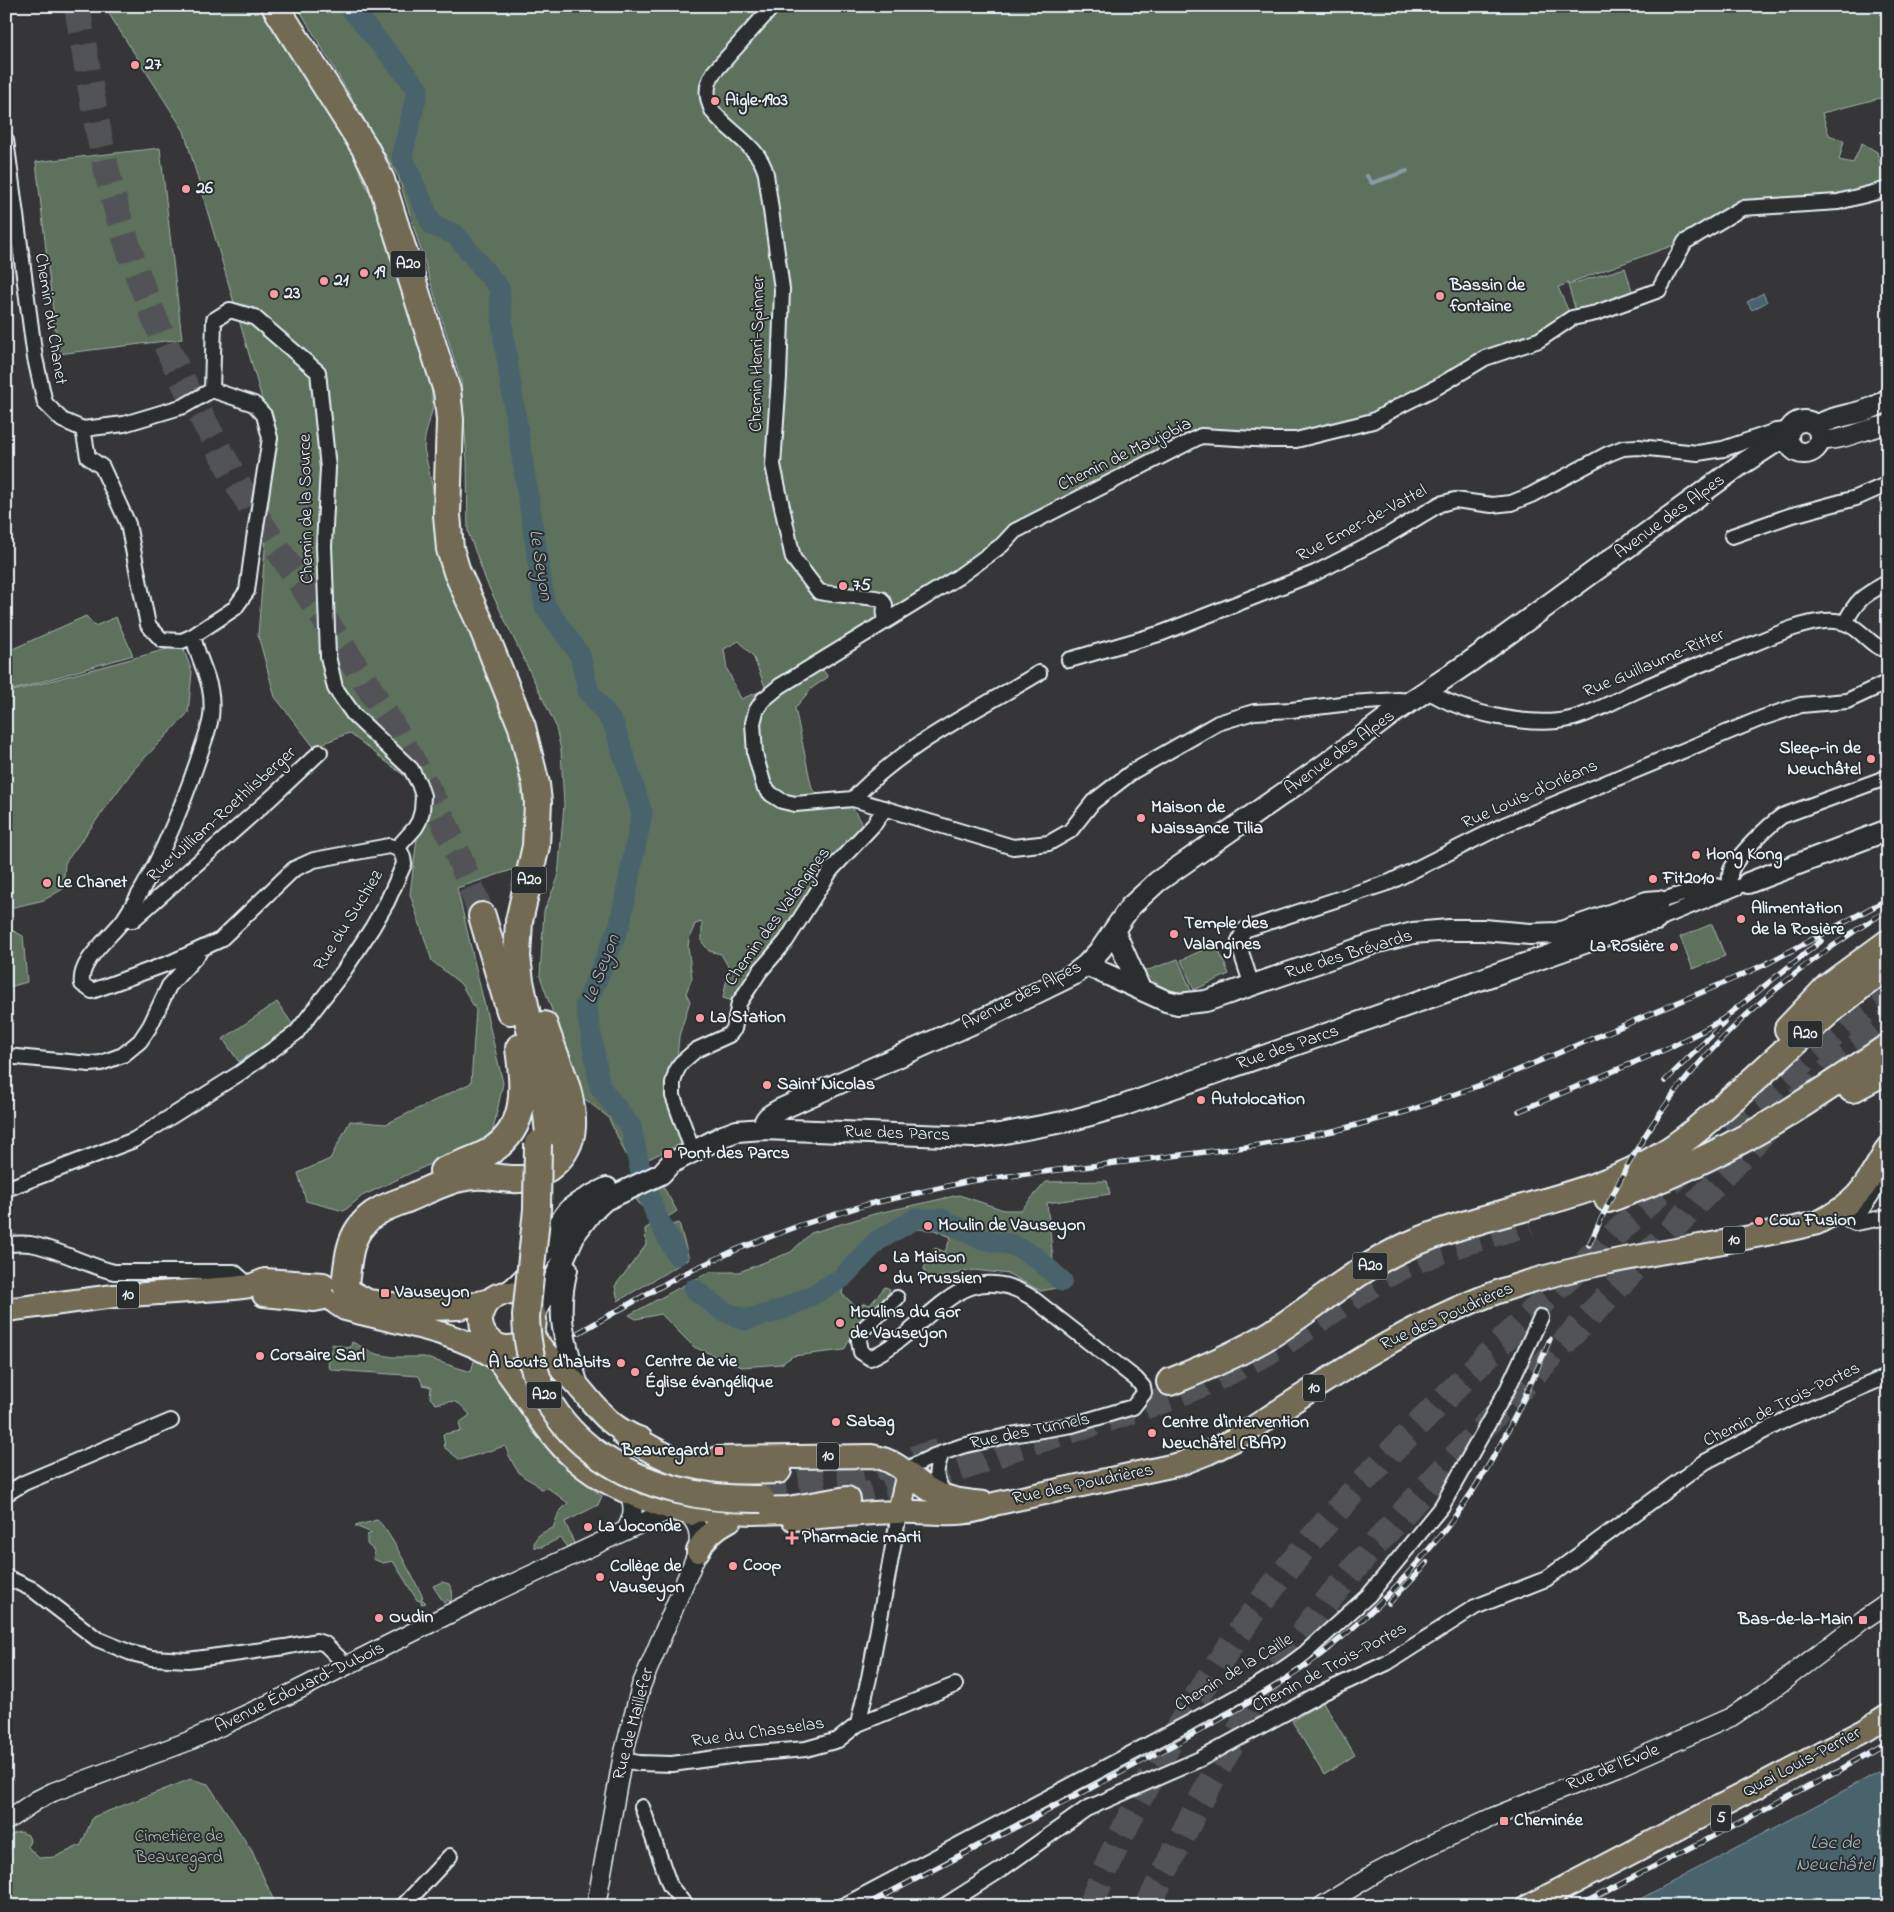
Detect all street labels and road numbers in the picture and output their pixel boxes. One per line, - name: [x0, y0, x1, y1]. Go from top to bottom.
- road number: A20: [390, 250, 426, 278]
- street label: Chemin du Chanet: [27, 251, 73, 387]
- street label: Chemin Henri-Spinner: [744, 275, 772, 432]
- street label: Chemin de Maujobia: [1054, 411, 1196, 499]
- street label: Chemin de la Source: [293, 433, 321, 584]
- street label: Avenue des Alpes: [1609, 468, 1731, 566]
- street label: Rue Emer-de-Vattel: [1292, 479, 1432, 569]
- street label: Rue Guillaume-Ritter: [1579, 622, 1729, 706]
- street label: Avenue des Alpes: [1279, 704, 1401, 802]
- street label: Rue William-Roethlisberger: [142, 741, 303, 890]
- street label: Rue Louis-d'Orléans: [1458, 753, 1602, 837]
- street label: Chemin des Valangines: [719, 842, 838, 992]
- street label: Rue du Suchiez: [308, 865, 391, 977]
- road number: A20: [512, 866, 546, 894]
- street label: Rue des Brévards: [1282, 923, 1416, 987]
- street label: Avenue des Alpes: [958, 955, 1086, 1037]
- street label: Rue des Parcs: [1233, 1018, 1343, 1078]
- road number: A20: [1788, 1021, 1822, 1048]
- street label: Rue des Parcs: [843, 1119, 951, 1149]
- road number: 10: [1723, 1226, 1745, 1254]
- road number: A20: [1352, 1252, 1388, 1280]
- street label: Rue des Poudrières: [1376, 1276, 1518, 1358]
- road number: 10: [117, 1282, 139, 1308]
- street label: Chemin de Trois-Portes: [1699, 1356, 1865, 1454]
- road number: 10: [1303, 1375, 1325, 1402]
- road number: A20: [526, 1382, 562, 1408]
- street label: Rue des Tunnels: [968, 1407, 1092, 1457]
- road number: 10: [817, 1442, 839, 1470]
- street label: Rue des Poudrières: [1010, 1457, 1156, 1513]
- street label: Chemin de Trois-Portes: [1248, 1616, 1412, 1720]
- street label: Chemin de la Caille: [1170, 1627, 1299, 1719]
- street label: Avenue Édouard-Dubois: [211, 1636, 389, 1740]
- street label: Rue de Maillefer: [607, 1664, 662, 1783]
- street label: Rue du Chasselas: [690, 1711, 826, 1755]
- street label: Quai Louis-Perrier: [1738, 1721, 1866, 1805]
- street label: Rue de l'Evole: [1563, 1737, 1664, 1798]
- road number: 5: [1711, 1805, 1731, 1832]

